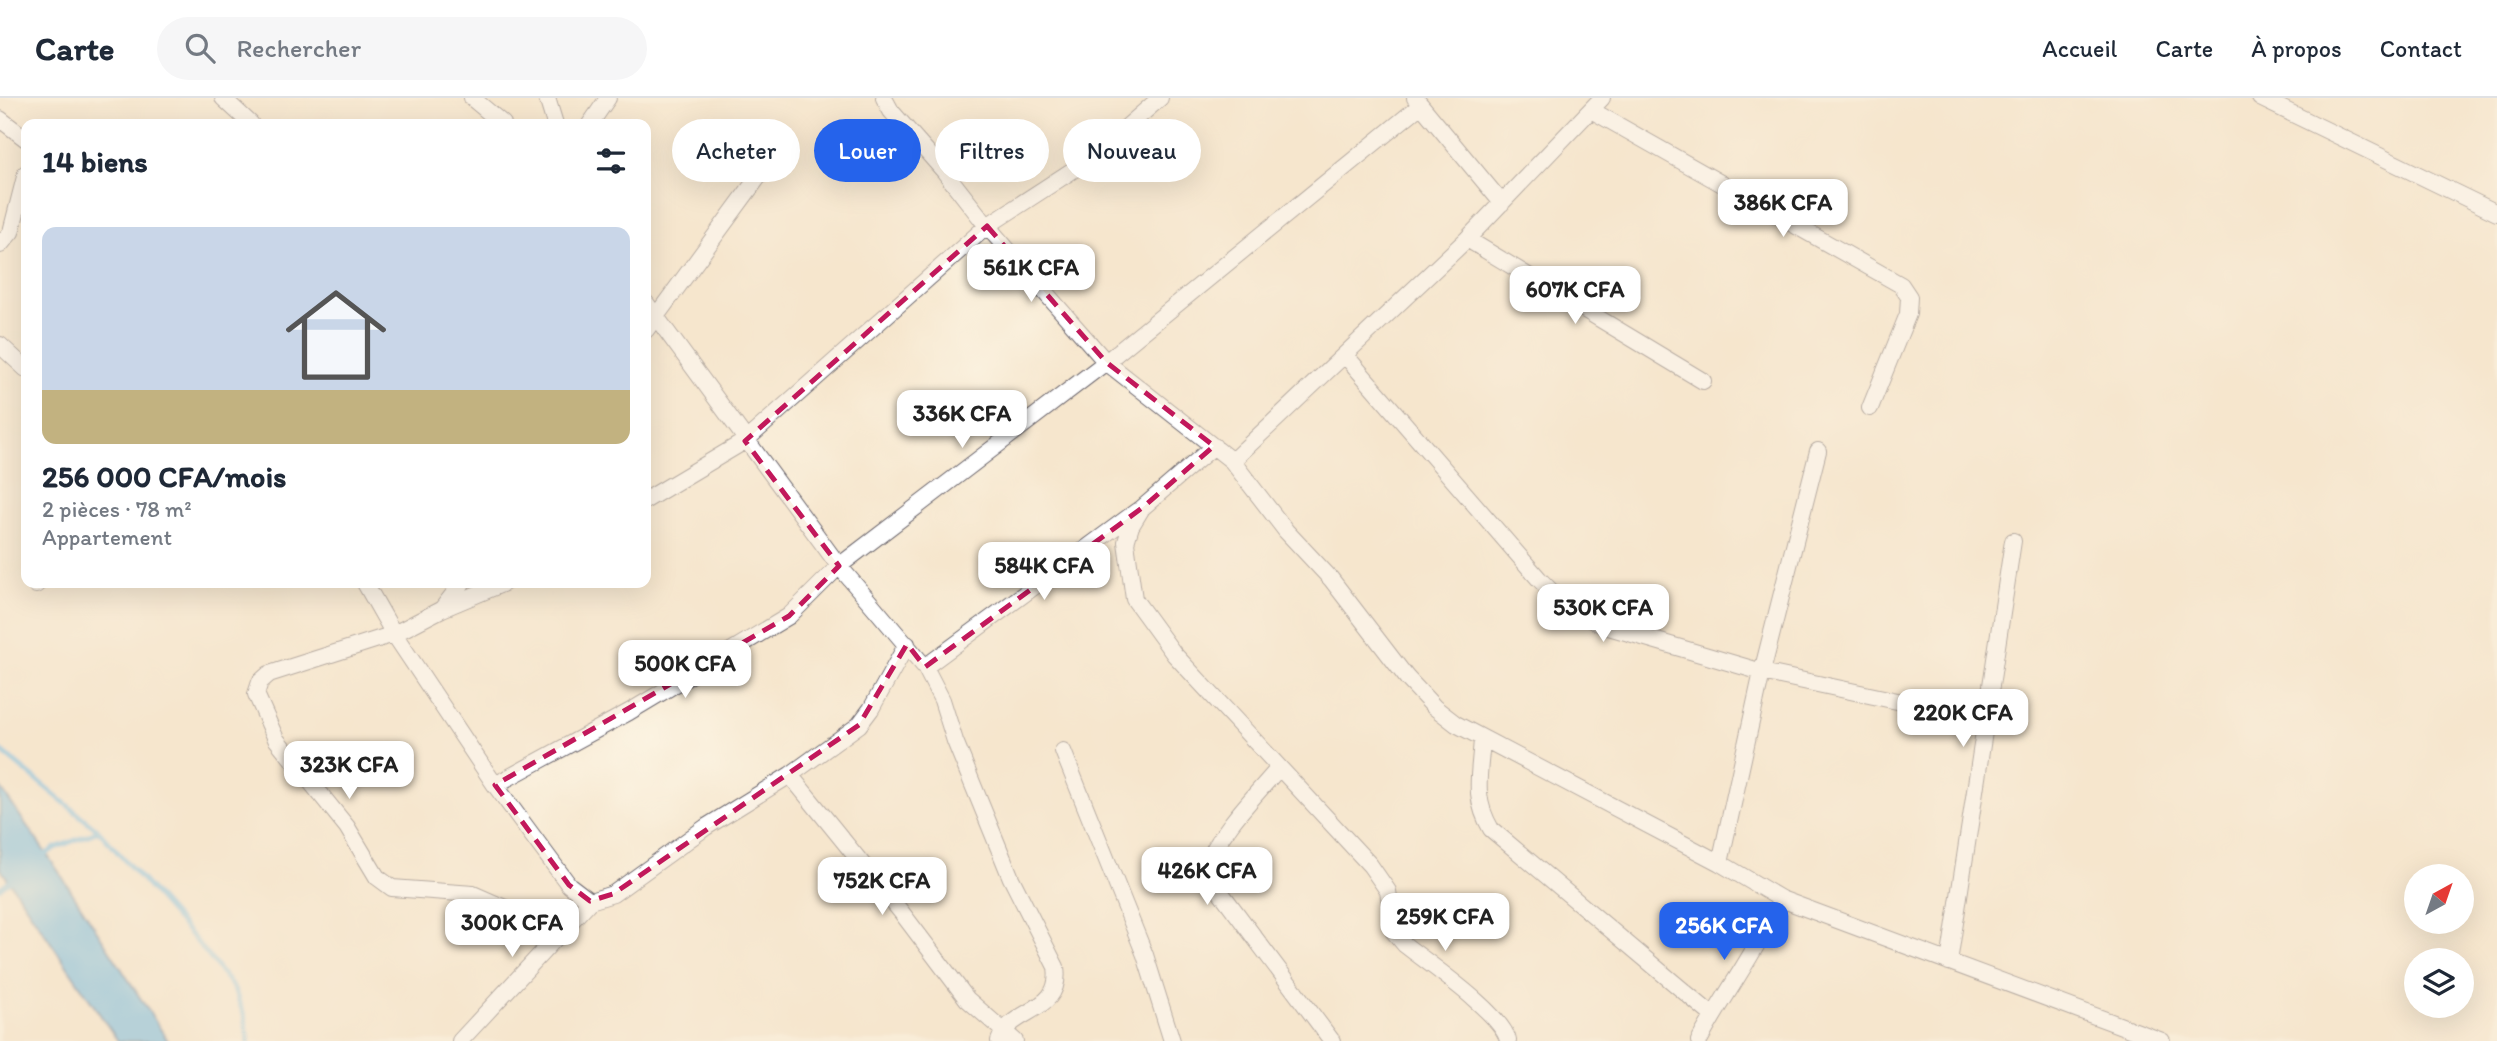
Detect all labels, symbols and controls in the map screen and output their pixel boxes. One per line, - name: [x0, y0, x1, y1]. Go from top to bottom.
- search box: [157, 17, 647, 80]
- text: Carte: [35, 29, 115, 68]
- icon: search: [181, 29, 219, 67]
- text: Rechercher: [237, 32, 361, 64]
- text: Accueil: [2042, 34, 2117, 63]
- text: Carte: [2155, 34, 2213, 63]
- text: À propos: [2251, 34, 2342, 63]
- text: Contact: [2380, 34, 2462, 63]
- chip: Acheter: [672, 119, 800, 182]
- chip: Louer: [814, 119, 921, 182]
- chip: Filtres: [935, 119, 1049, 182]
- chip: Nouveau: [1063, 119, 1201, 182]
- icon: filters: [592, 142, 630, 180]
- text: 14 biens: [42, 143, 148, 180]
- pin: 386K CFA: [1711, 180, 1855, 239]
- text: 386K CFA: [1734, 188, 1832, 216]
- pin: 561K CFA: [959, 244, 1103, 304]
- text: 561K CFA: [983, 253, 1079, 281]
- pin: 607K CFA: [1503, 266, 1647, 326]
- icon: home: [273, 272, 399, 398]
- text: 607K CFA: [1526, 275, 1624, 303]
- pin: 336K CFA: [890, 390, 1034, 450]
- text: 336K CFA: [913, 399, 1011, 427]
- text: 256 000 CFA/mois: [42, 458, 286, 495]
- text: 2 pièces · 78 m²: [42, 495, 192, 523]
- text: Appartement: [42, 523, 172, 551]
- pin: 584K CFA: [972, 542, 1116, 602]
- text: 584K CFA: [994, 551, 1094, 579]
- pin: 530K CFA: [1531, 584, 1675, 644]
- text: 530K CFA: [1553, 593, 1653, 621]
- pin: 500K CFA: [613, 640, 757, 700]
- text: 500K CFA: [634, 649, 736, 677]
- pin: 220K CFA: [1891, 690, 2035, 749]
- text: 220K CFA: [1913, 698, 2013, 726]
- pin: 323K CFA: [277, 742, 421, 801]
- text: 323K CFA: [300, 750, 398, 778]
- pin: 426K CFA: [1135, 848, 1279, 907]
- text: 426K CFA: [1157, 856, 1257, 884]
- pin: 752K CFA: [810, 858, 954, 917]
- north arrow: [2404, 864, 2474, 934]
- map controls: [2404, 864, 2474, 1018]
- text: 752K CFA: [834, 866, 930, 894]
- pin: 259K CFA: [1373, 894, 1517, 953]
- pin: 300K CFA: [440, 900, 584, 959]
- text: 259K CFA: [1396, 902, 1494, 930]
- pin: 256K CFA: [1652, 902, 1796, 962]
- text: 300K CFA: [461, 908, 563, 936]
- text: 256K CFA: [1675, 911, 1773, 939]
- button: layers: [2404, 948, 2474, 1018]

